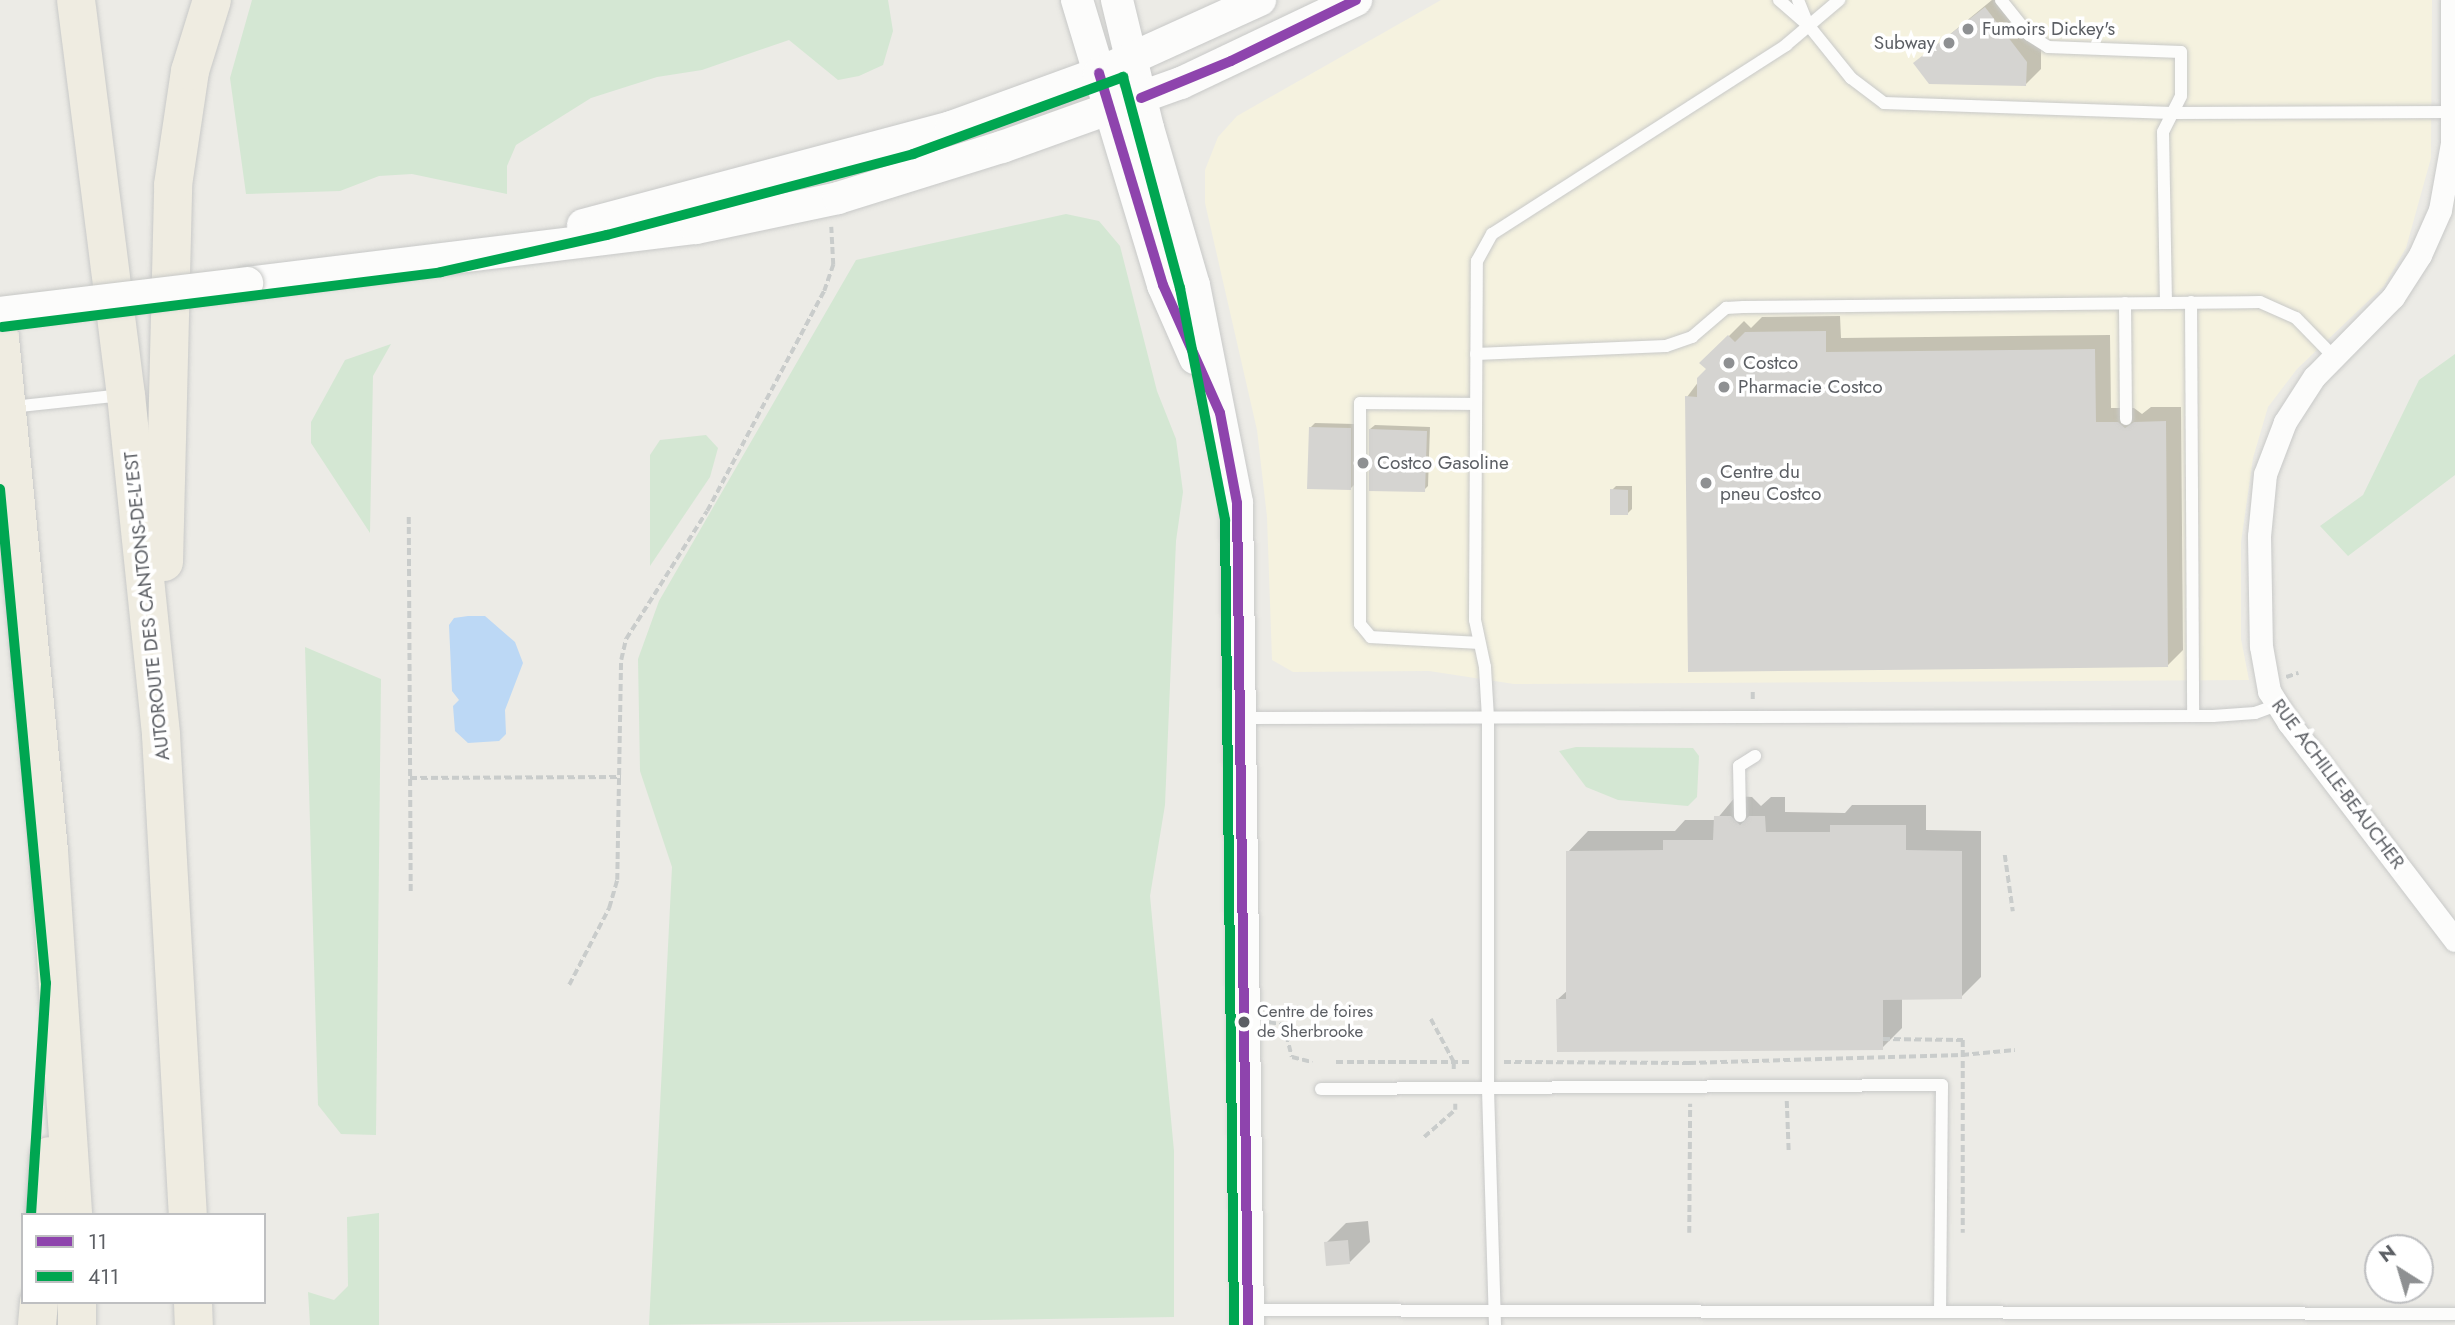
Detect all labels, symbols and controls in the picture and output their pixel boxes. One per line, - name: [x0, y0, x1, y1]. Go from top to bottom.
- place label: Fumoirs Dickey's: [1982, 18, 2115, 40]
- marker: Fumoirs Dickey's: [1960, 21, 1976, 37]
- place label: Subway: [1874, 32, 1935, 54]
- marker: Subway: [1941, 35, 1957, 51]
- place label: Costco: [1743, 352, 1798, 374]
- marker: Costco: [1721, 355, 1737, 371]
- place label: Pharmacie Costco: [1738, 376, 1883, 398]
- marker: Pharmacie Costco: [1716, 379, 1732, 395]
- street label: AUTOROUTE DES CANTONS-DE-L'EST: [119, 450, 175, 762]
- place label: Costco Gasoline: [1377, 452, 1509, 474]
- marker: Costco Gasoline: [1355, 455, 1371, 471]
- place label: Centre du pneu Costco: [1720, 461, 1821, 505]
- marker: Centre du pneu Costco: [1698, 475, 1714, 491]
- street label: RUE ACHILLE-BEAUCHER: [2267, 695, 2409, 873]
- place label: Centre de foires de Sherbrooke: [1257, 1002, 1373, 1042]
- marker: Centre de foires de Sherbrooke: [1237, 1015, 1251, 1029]
- legend: [21, 1213, 266, 1304]
- text: 11: [88, 1227, 107, 1257]
- north arrow: [2364, 1234, 2434, 1304]
- text: N: [2373, 1238, 2401, 1269]
- text: 411: [88, 1262, 119, 1292]

